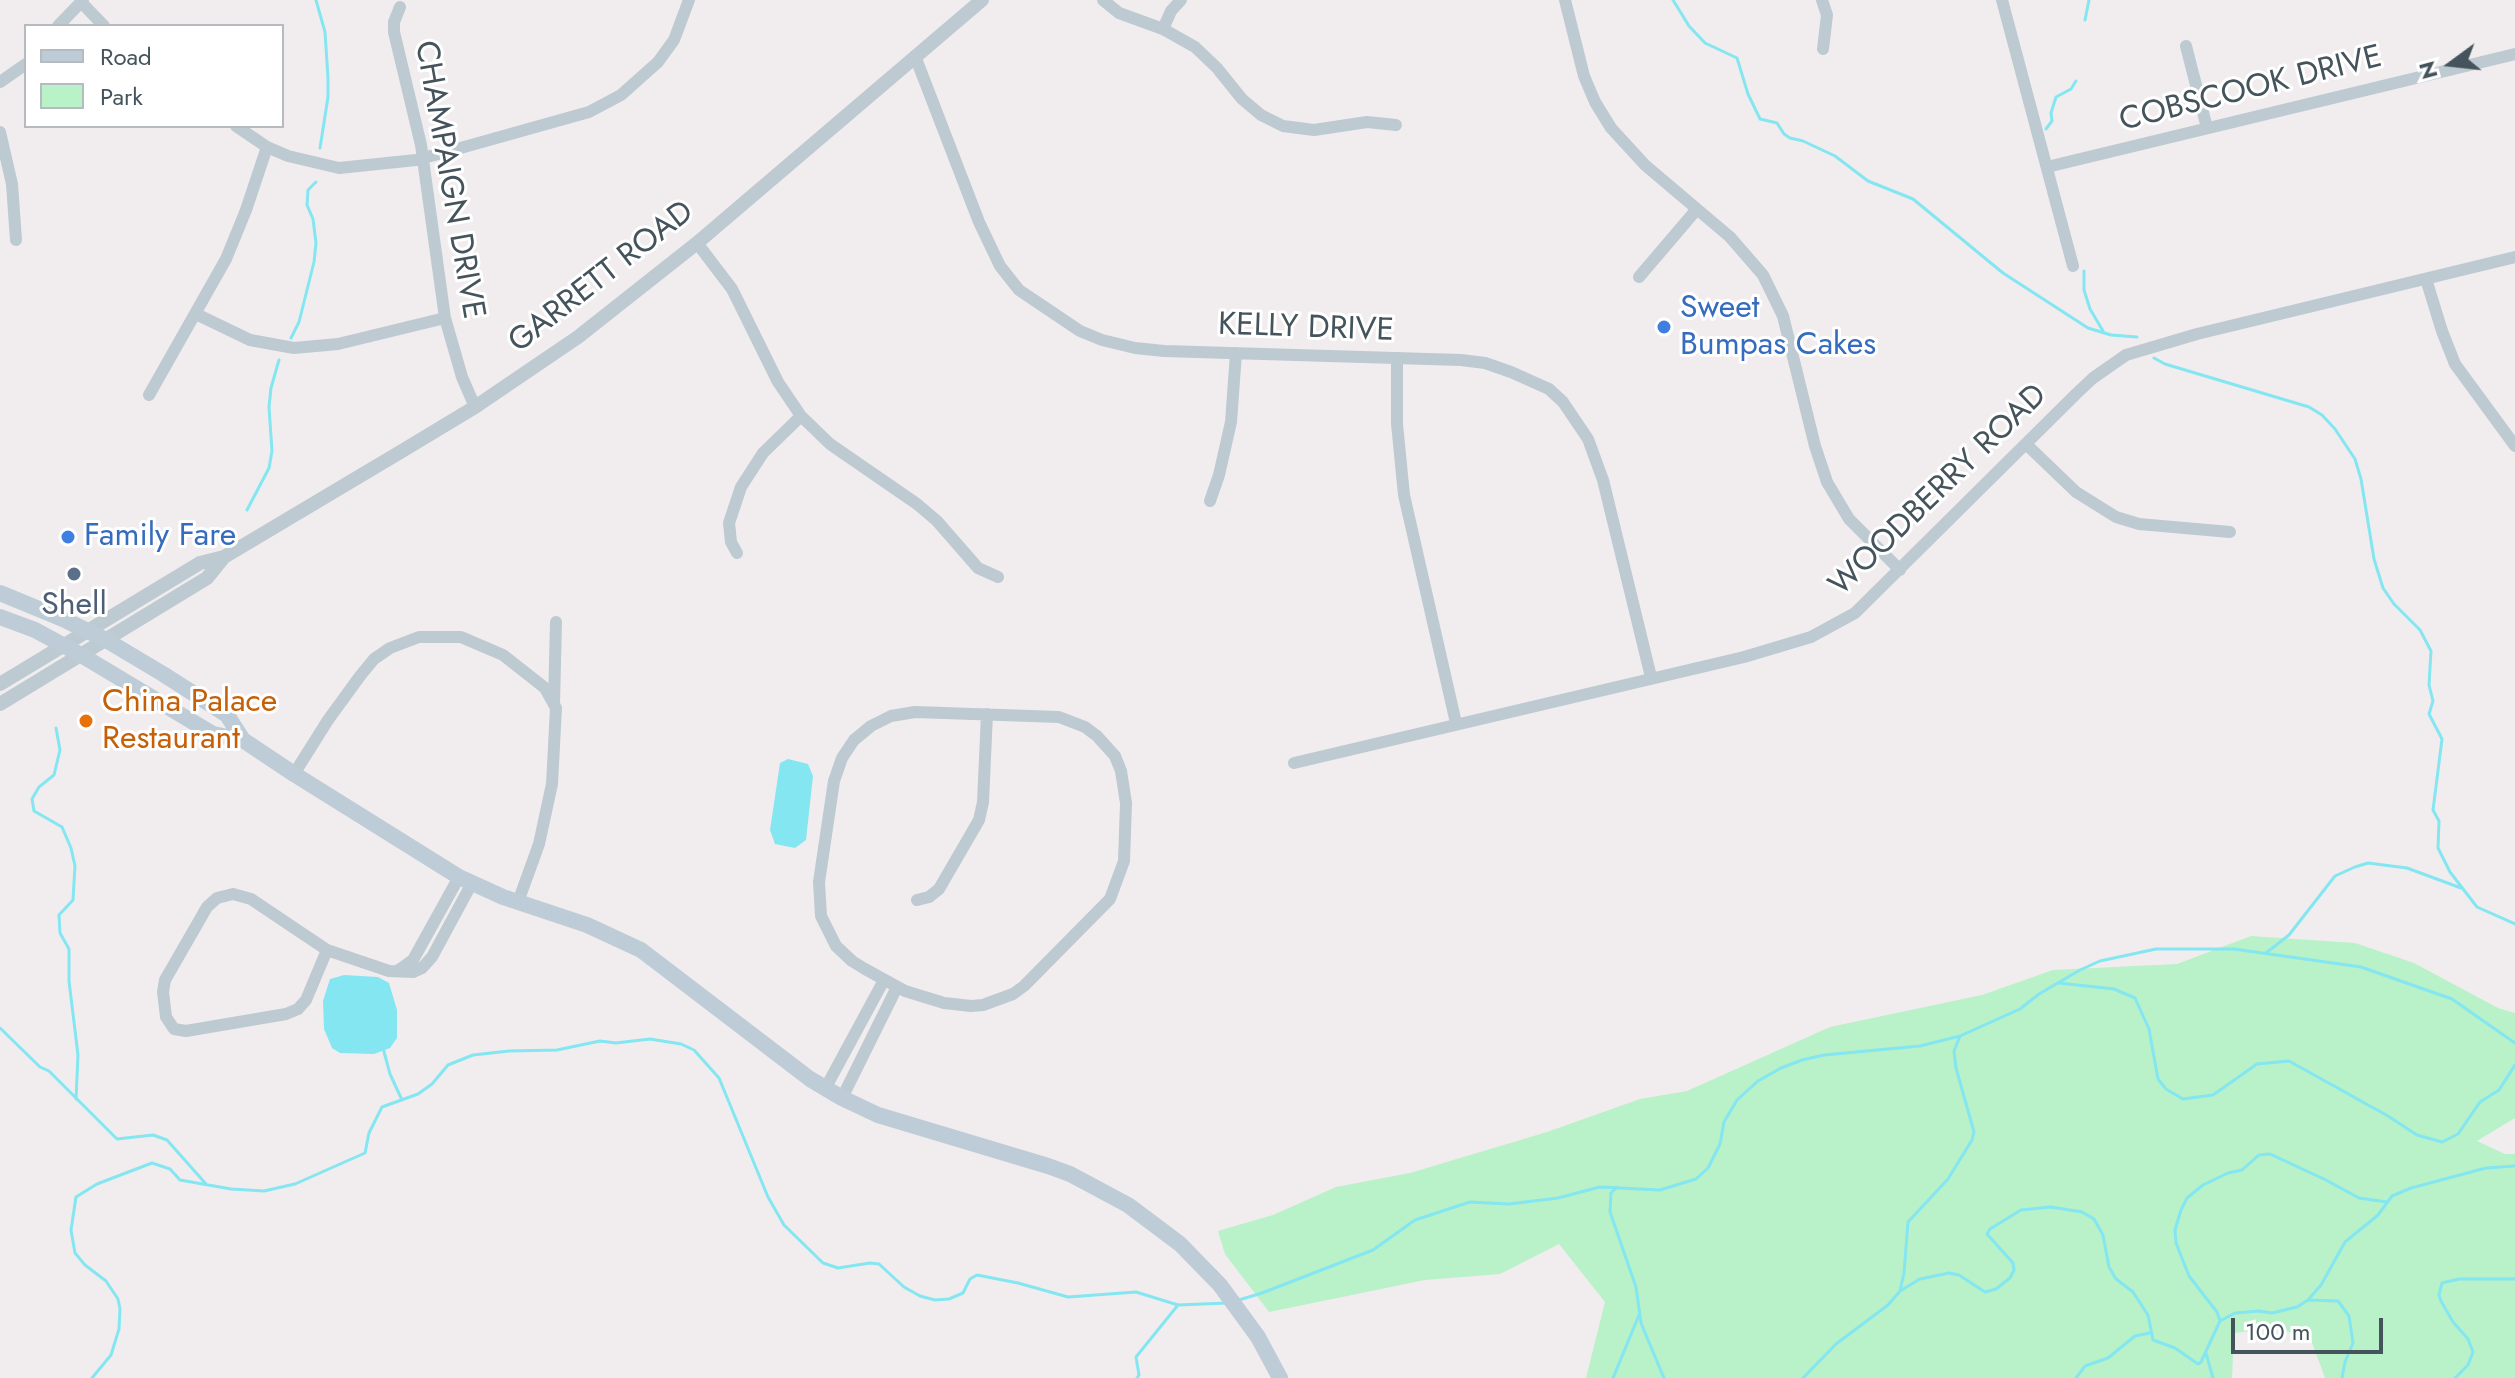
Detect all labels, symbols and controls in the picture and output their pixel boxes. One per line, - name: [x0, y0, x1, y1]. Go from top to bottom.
- legend: [24, 24, 284, 128]
- north arrow: [2411, 24, 2491, 104]
- street label: CHAMPAIGN DRIVE: [405, 38, 491, 322]
- text: Road: [100, 39, 152, 74]
- street label: COBSCOOK DRIVE: [2116, 39, 2386, 141]
- text: N: [2410, 58, 2446, 83]
- text: Park: [100, 79, 143, 114]
- street label: GARRETT ROAD: [502, 194, 702, 362]
- place label: Sweet Bumpas Cakes: [1680, 290, 1876, 365]
- street label: KELLY DRIVE: [1217, 307, 1395, 351]
- marker: Sweet Bumpas Cakes: [1655, 318, 1673, 336]
- street label: WOODBERRY ROAD: [1822, 377, 2056, 605]
- place label: Family Fare: [84, 518, 236, 556]
- marker: Family Fare: [59, 528, 77, 546]
- marker: Shell: [65, 565, 83, 583]
- place label: Shell: [41, 587, 107, 625]
- place label: China Palace Restaurant: [102, 684, 277, 759]
- marker: China Palace Restaurant: [77, 712, 95, 730]
- scale bar: [2235, 1302, 2387, 1352]
- text: 100 m: [2245, 1314, 2311, 1349]

